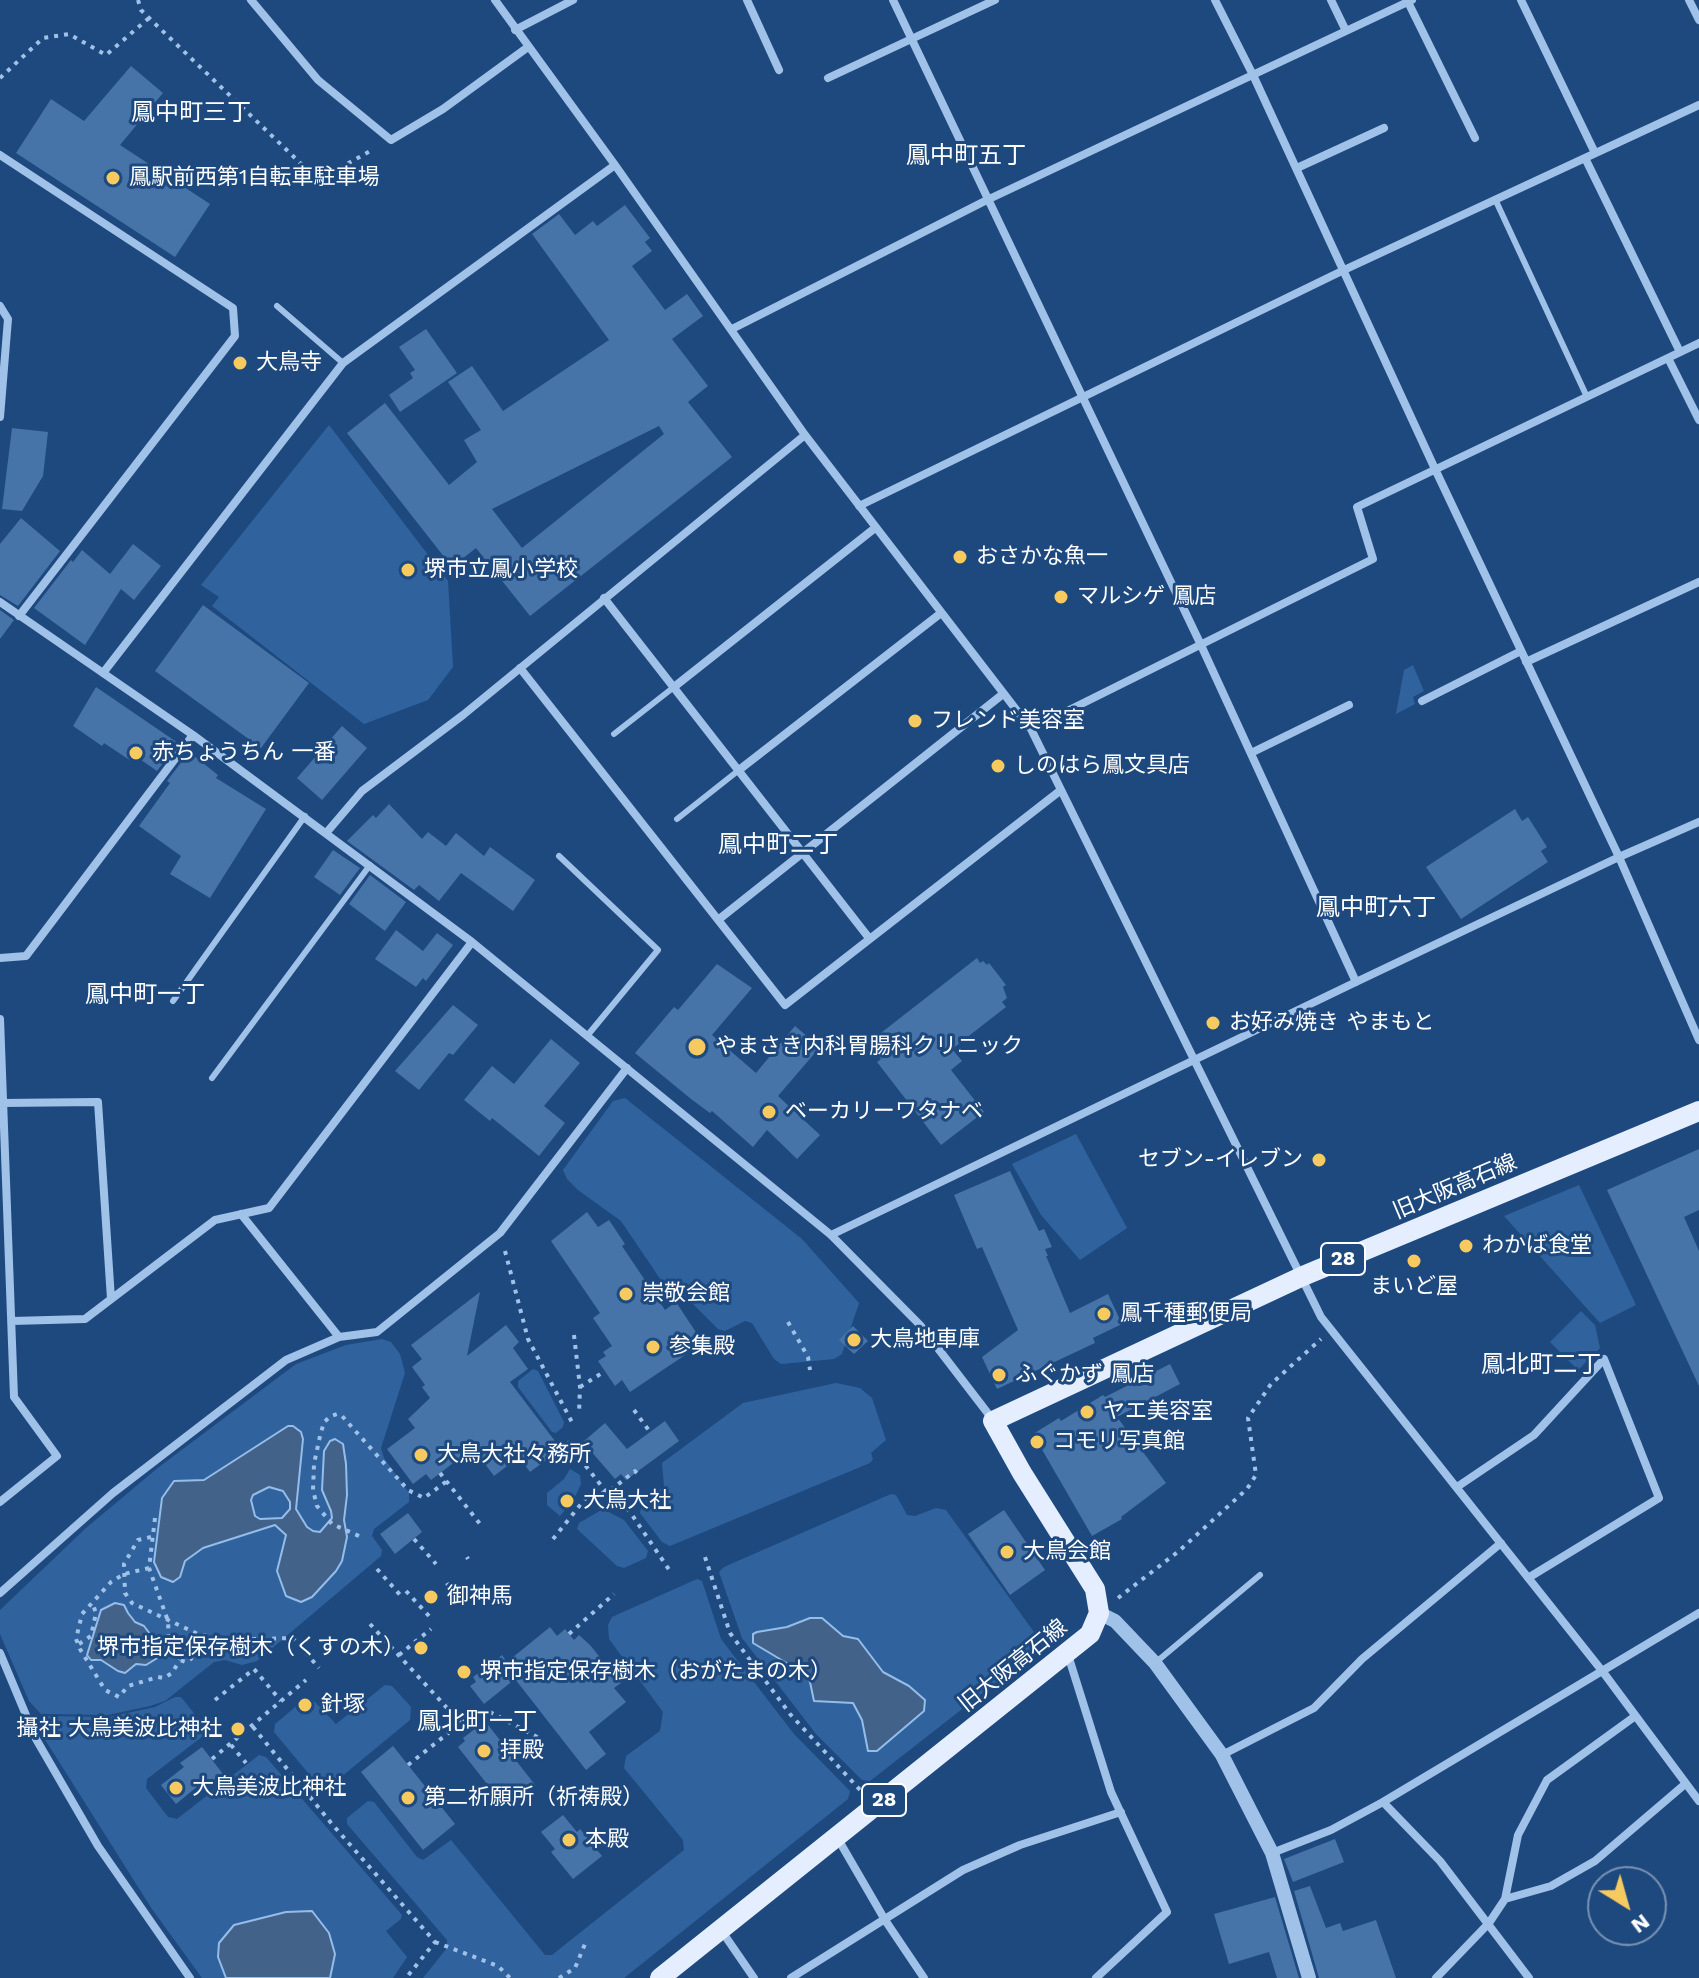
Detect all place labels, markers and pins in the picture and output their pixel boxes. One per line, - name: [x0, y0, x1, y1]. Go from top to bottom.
- place label: 鳳駅前西第1自転車駐車場: [129, 165, 380, 191]
- marker: 鳳駅前西第1自転車駐車場: [104, 169, 122, 187]
- place label: 大鳥寺: [256, 350, 322, 376]
- marker: 大鳥寺: [231, 354, 249, 372]
- place label: おさかな魚一: [976, 544, 1108, 570]
- marker: おさかな魚一: [951, 548, 969, 566]
- place label: 堺市立鳳小学校: [424, 557, 578, 583]
- marker: 堺市立鳳小学校: [399, 561, 417, 579]
- place label: マルシゲ 鳳店: [1077, 584, 1217, 610]
- marker: マルシゲ 鳳店: [1052, 588, 1070, 606]
- place label: フレンド美容室: [931, 708, 1085, 734]
- marker: フレンド美容室: [906, 712, 924, 730]
- place label: 赤ちょうちん 一番: [152, 740, 336, 766]
- marker: 赤ちょうちん 一番: [127, 744, 145, 762]
- place label: しのはら鳳文具店: [1014, 753, 1190, 779]
- marker: しのはら鳳文具店: [989, 757, 1007, 775]
- place label: お好み焼き やまもと: [1229, 1010, 1435, 1036]
- marker: お好み焼き やまもと: [1204, 1014, 1222, 1032]
- place label: やまさき内科胃腸科クリニック: [715, 1034, 1023, 1060]
- marker: やまさき内科胃腸科クリニック: [686, 1036, 708, 1058]
- place label: ベーカリーワタナベ: [785, 1099, 983, 1125]
- marker: ベーカリーワタナベ: [760, 1103, 778, 1121]
- place label: セブン-イレブン: [1138, 1147, 1303, 1173]
- marker: セブン-イレブン: [1310, 1151, 1328, 1169]
- place label: わかば食堂: [1482, 1233, 1592, 1259]
- marker: わかば食堂: [1457, 1237, 1475, 1255]
- marker: まいど屋: [1405, 1252, 1423, 1270]
- place label: まいど屋: [1370, 1274, 1458, 1300]
- place label: 崇敬会館: [642, 1281, 730, 1307]
- marker: 崇敬会館: [617, 1285, 635, 1303]
- place label: 鳳千種郵便局: [1120, 1301, 1252, 1327]
- marker: 鳳千種郵便局: [1095, 1305, 1113, 1323]
- place label: 大鳥地車庫: [870, 1327, 980, 1353]
- marker: 大鳥地車庫: [845, 1331, 863, 1349]
- place label: 参集殿: [669, 1334, 735, 1360]
- marker: 参集殿: [644, 1338, 662, 1356]
- place label: ふぐかず 鳳店: [1015, 1362, 1155, 1388]
- marker: ふぐかず 鳳店: [990, 1366, 1008, 1384]
- place label: ヤエ美容室: [1103, 1399, 1213, 1425]
- marker: ヤエ美容室: [1078, 1403, 1096, 1421]
- place label: コモリ写真館: [1053, 1429, 1185, 1455]
- marker: コモリ写真館: [1028, 1433, 1046, 1451]
- place label: 大鳥大社々務所: [437, 1442, 591, 1468]
- marker: 大鳥大社々務所: [412, 1446, 430, 1464]
- place label: 大鳥大社: [583, 1488, 671, 1514]
- marker: 大鳥大社: [558, 1492, 576, 1510]
- place label: 大鳥会館: [1023, 1539, 1111, 1565]
- marker: 大鳥会館: [998, 1543, 1016, 1561]
- place label: 御神馬: [447, 1584, 513, 1610]
- marker: 御神馬: [422, 1588, 440, 1606]
- place label: 堺市指定保存樹木（くすの木）: [97, 1635, 405, 1661]
- marker: 堺市指定保存樹木（くすの木）: [412, 1639, 430, 1657]
- place label: 堺市指定保存樹木（おがたまの木）: [480, 1659, 832, 1685]
- marker: 堺市指定保存樹木（おがたまの木）: [455, 1663, 473, 1681]
- place label: 針塚: [321, 1692, 365, 1718]
- marker: 針塚: [296, 1696, 314, 1714]
- place label: 攝社 大鳥美波比神社: [16, 1716, 222, 1742]
- marker: 攝社 大鳥美波比神社: [229, 1720, 247, 1738]
- place label: 拝殿: [500, 1738, 544, 1764]
- marker: 拝殿: [475, 1742, 493, 1760]
- place label: 大鳥美波比神社: [192, 1775, 346, 1801]
- marker: 大鳥美波比神社: [167, 1779, 185, 1797]
- place label: 第二祈願所（祈祷殿）: [424, 1785, 644, 1811]
- marker: 第二祈願所（祈祷殿）: [399, 1789, 417, 1807]
- place label: 本殿: [585, 1827, 629, 1853]
- marker: 本殿: [560, 1831, 578, 1849]

